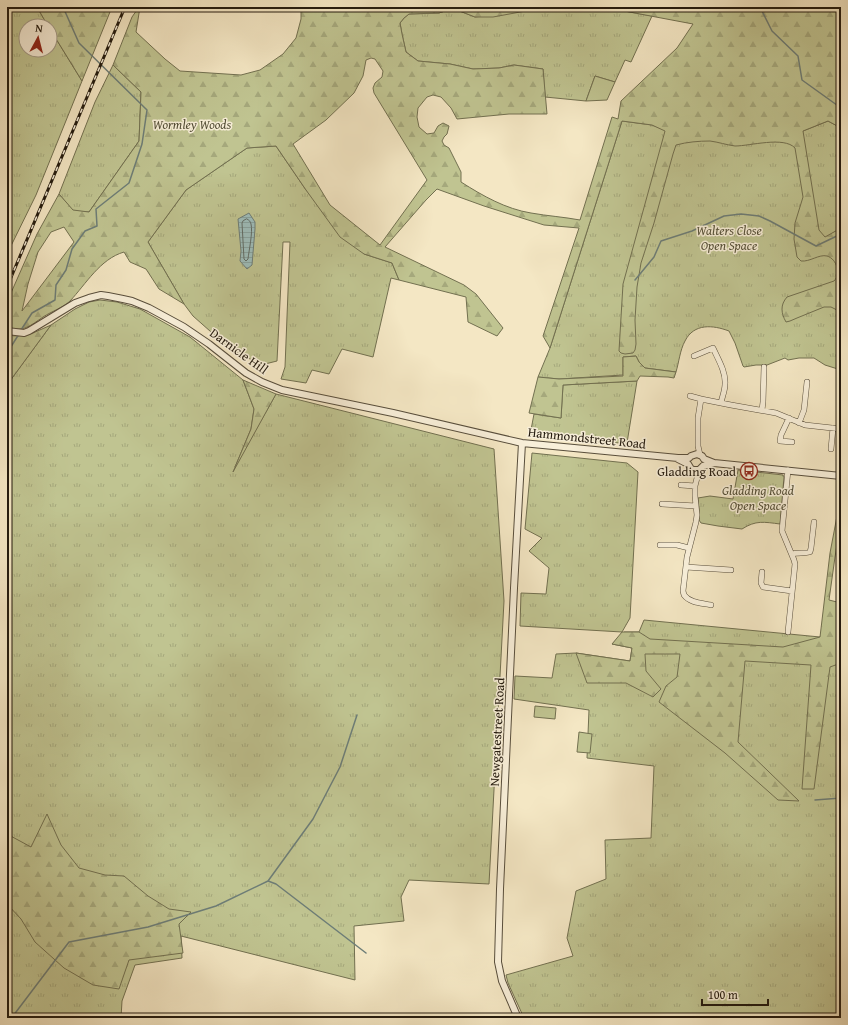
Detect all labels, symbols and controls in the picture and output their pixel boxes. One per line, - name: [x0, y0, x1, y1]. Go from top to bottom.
- north arrow: [18, 18, 58, 58]
- text: N: [35, 20, 44, 37]
- park label: Wormley Woods: [153, 115, 232, 134]
- park label: Walters Close Open Space: [696, 221, 762, 255]
- street label: Darnicle Hill: [206, 323, 272, 379]
- street label: Hammondstreet Road: [527, 422, 647, 454]
- bus stop icon: Gladding Road: [739, 461, 759, 481]
- place label: Gladding Road: [657, 462, 736, 481]
- park label: Gladding Road Open Space: [722, 481, 794, 515]
- street label: Newgatestreet Road: [485, 677, 509, 787]
- scale bar: [702, 981, 768, 1007]
- text: 100 m: [708, 986, 738, 1003]

